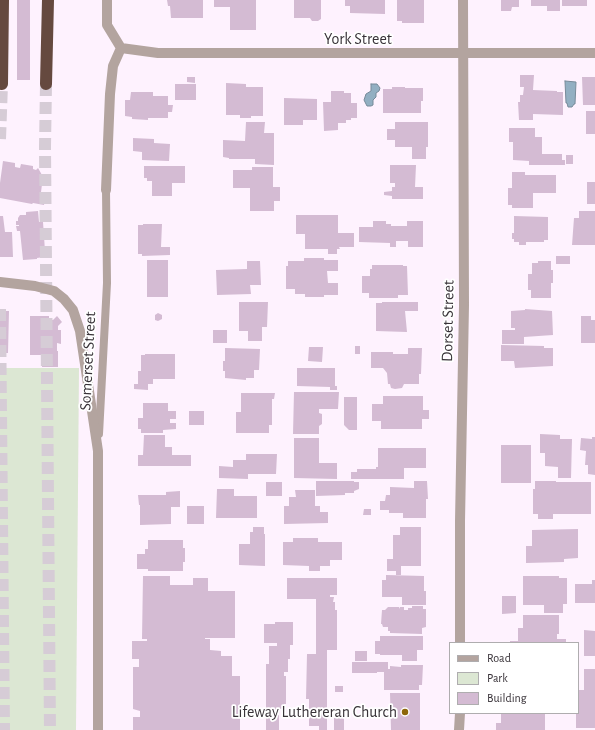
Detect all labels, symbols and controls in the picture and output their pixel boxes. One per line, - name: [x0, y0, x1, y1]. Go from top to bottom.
- street label: York Street: [324, 29, 392, 49]
- street label: Dorset Street: [438, 280, 458, 362]
- street label: Somerset Street: [76, 311, 100, 411]
- legend: [449, 642, 579, 714]
- text: Road: [487, 652, 511, 664]
- text: Park: [487, 672, 508, 684]
- text: Building: [487, 692, 527, 704]
- place label: Lifeway Luthereran Church: [232, 702, 397, 722]
- marker: Lifeway Luthereran Church: [400, 707, 410, 717]

